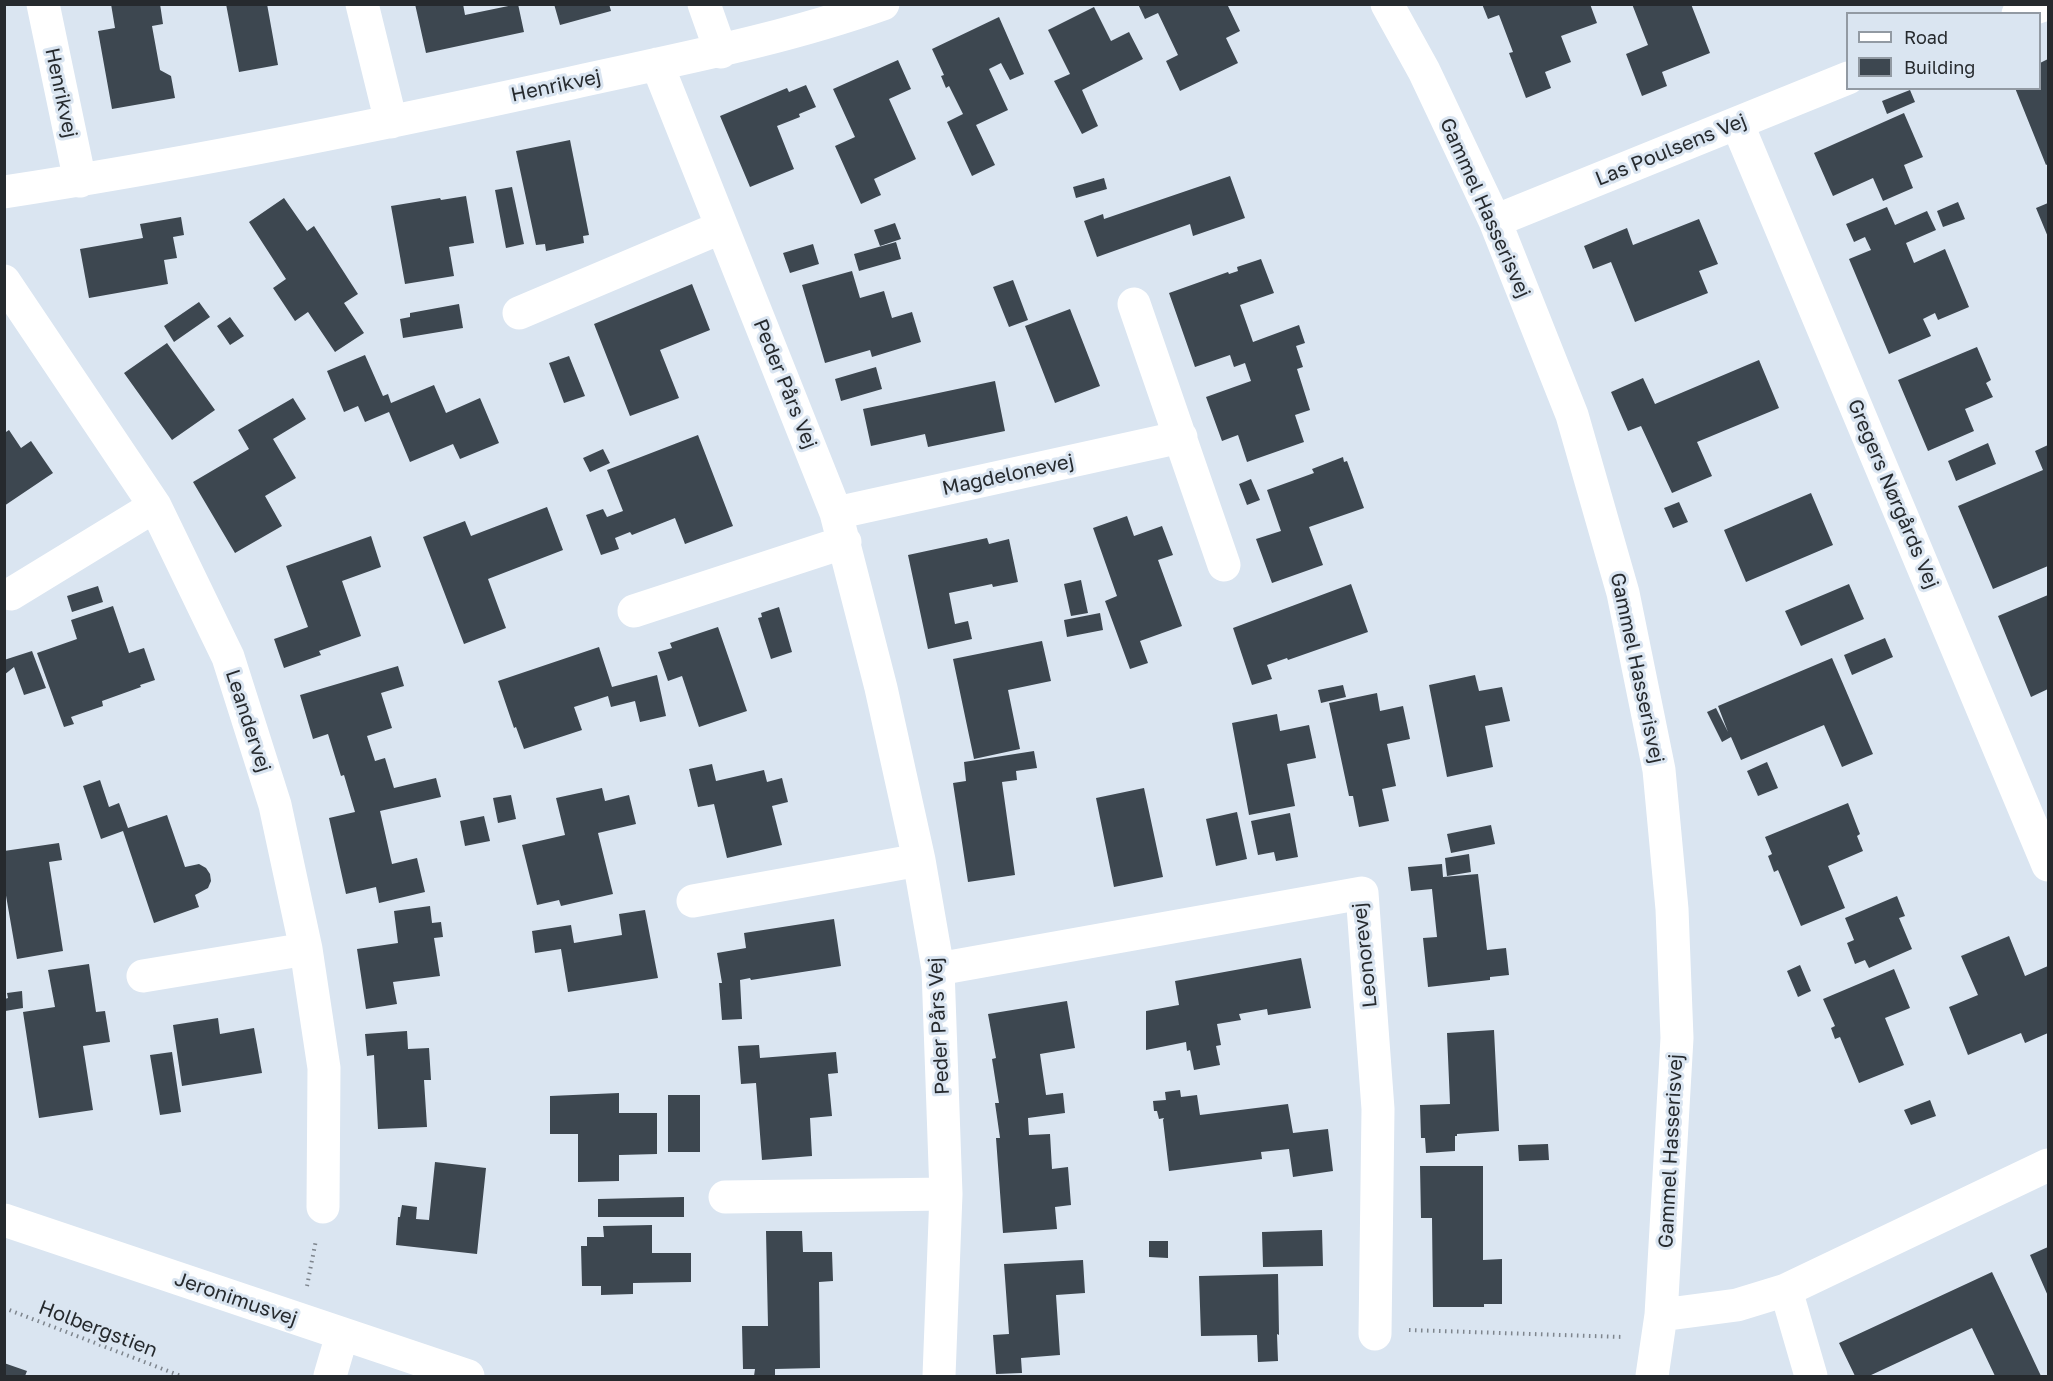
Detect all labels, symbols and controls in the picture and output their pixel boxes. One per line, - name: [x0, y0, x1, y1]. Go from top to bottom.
- legend: [1846, 12, 2041, 90]
- text: Road: [1904, 26, 1948, 48]
- street label: Henrikvej: [40, 46, 82, 140]
- text: Building: [1904, 56, 1975, 78]
- street label: Henrikvej: [509, 65, 603, 107]
- street label: Las Poulsens Vej: [1592, 109, 1750, 191]
- street label: Gammel Hasserisvej: [1434, 114, 1536, 302]
- street label: Peder Pårs Vej: [748, 316, 822, 452]
- street label: Gregers Nørgårds Vej: [1842, 396, 1944, 592]
- street label: Magdelonevej: [940, 449, 1076, 501]
- street label: Gammel Hasserisvej: [1605, 570, 1669, 766]
- street label: Leandervej: [220, 667, 276, 775]
- street label: Leonorevej: [1348, 901, 1382, 1009]
- street label: Peder Pårs Vej: [923, 956, 955, 1096]
- street label: Gammel Hasserisvej: [1654, 1053, 1688, 1249]
- street label: Jeronimusvej: [172, 1267, 300, 1331]
- street label: Holbergstien: [35, 1295, 161, 1363]

